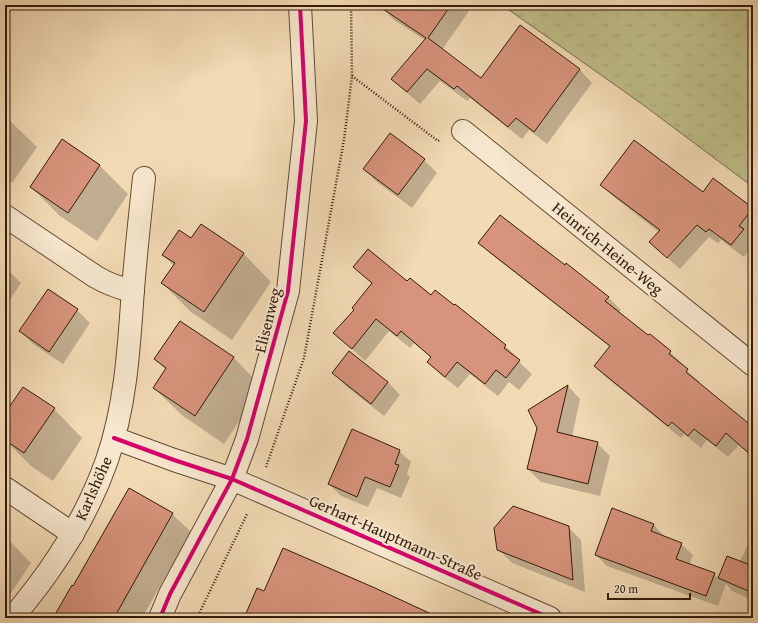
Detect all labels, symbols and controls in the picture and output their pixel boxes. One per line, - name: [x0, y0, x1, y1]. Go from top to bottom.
- street label: Heinrich-Heine-Weg: [547, 196, 669, 300]
- street label: Elisenweg: [247, 285, 287, 355]
- street label: Karlshöhe: [68, 452, 118, 524]
- street label: Gerhart-Hauptmann-Straße: [306, 488, 486, 586]
- scale bar: [608, 575, 690, 601]
- text: 20 m: [614, 580, 638, 597]

